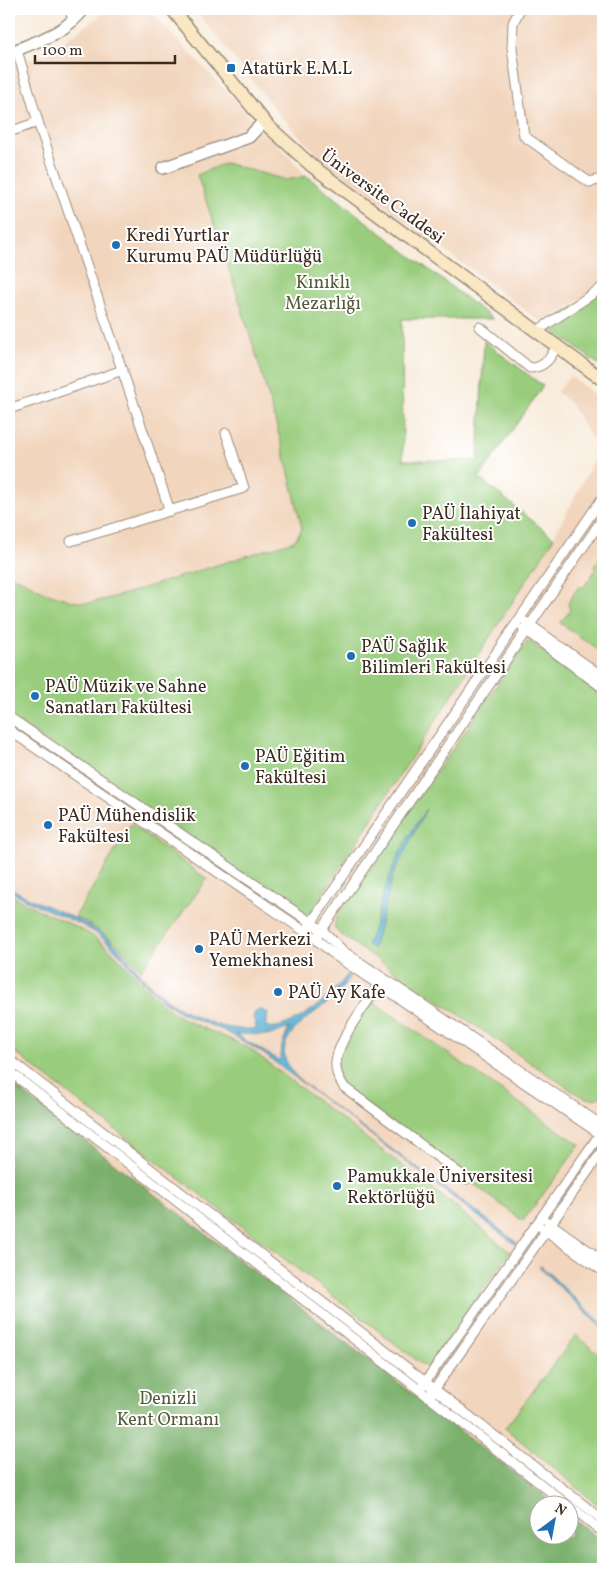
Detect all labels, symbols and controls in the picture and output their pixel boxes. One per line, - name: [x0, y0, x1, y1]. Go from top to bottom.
- scale bar: [35, 32, 175, 64]
- text: 100 m: [42, 41, 82, 62]
- place label: Atatürk E.M.L: [241, 57, 352, 82]
- marker: Atatürk E.M.L: [225, 62, 237, 74]
- street label: Üniversite Caddesi: [315, 144, 449, 251]
- place label: Kredi Yurtlar Kurumu PAÜ Müdürlüğü: [126, 224, 322, 270]
- marker: Kredi Yurtlar Kurumu PAÜ Müdürlüğü: [110, 239, 122, 251]
- park label: Kınıklı Mezarlığı: [285, 271, 361, 317]
- place label: PAÜ İlahiyat Fakültesi: [422, 502, 521, 548]
- marker: PAÜ İlahiyat Fakültesi: [406, 517, 418, 529]
- place label: PAÜ Sağlık Bilimleri Fakültesi: [361, 635, 506, 681]
- marker: PAÜ Sağlık Bilimleri Fakültesi: [345, 650, 357, 662]
- place label: PAÜ Müzik ve Sahne Sanatları Fakültesi: [45, 675, 206, 721]
- marker: PAÜ Müzik ve Sahne Sanatları Fakültesi: [29, 690, 41, 702]
- place label: PAÜ Eğitim Fakültesi: [255, 745, 345, 791]
- marker: PAÜ Eğitim Fakültesi: [239, 760, 251, 772]
- place label: PAÜ Mühendislik Fakültesi: [58, 804, 196, 850]
- marker: PAÜ Mühendislik Fakültesi: [42, 819, 54, 831]
- place label: PAÜ Merkezi Yemekhanesi: [209, 928, 314, 974]
- marker: PAÜ Merkezi Yemekhanesi: [193, 943, 205, 955]
- place label: PAÜ Ay Kafe: [288, 981, 386, 1006]
- marker: PAÜ Ay Kafe: [272, 986, 284, 998]
- place label: Pamukkale Üniversitesi Rektörlüğü: [347, 1165, 533, 1211]
- marker: Pamukkale Üniversitesi Rektörlüğü: [331, 1180, 343, 1192]
- park label: Denizli Kent Ormanı: [117, 1387, 219, 1433]
- north arrow: [530, 1496, 580, 1546]
- text: N: [551, 1499, 569, 1521]

